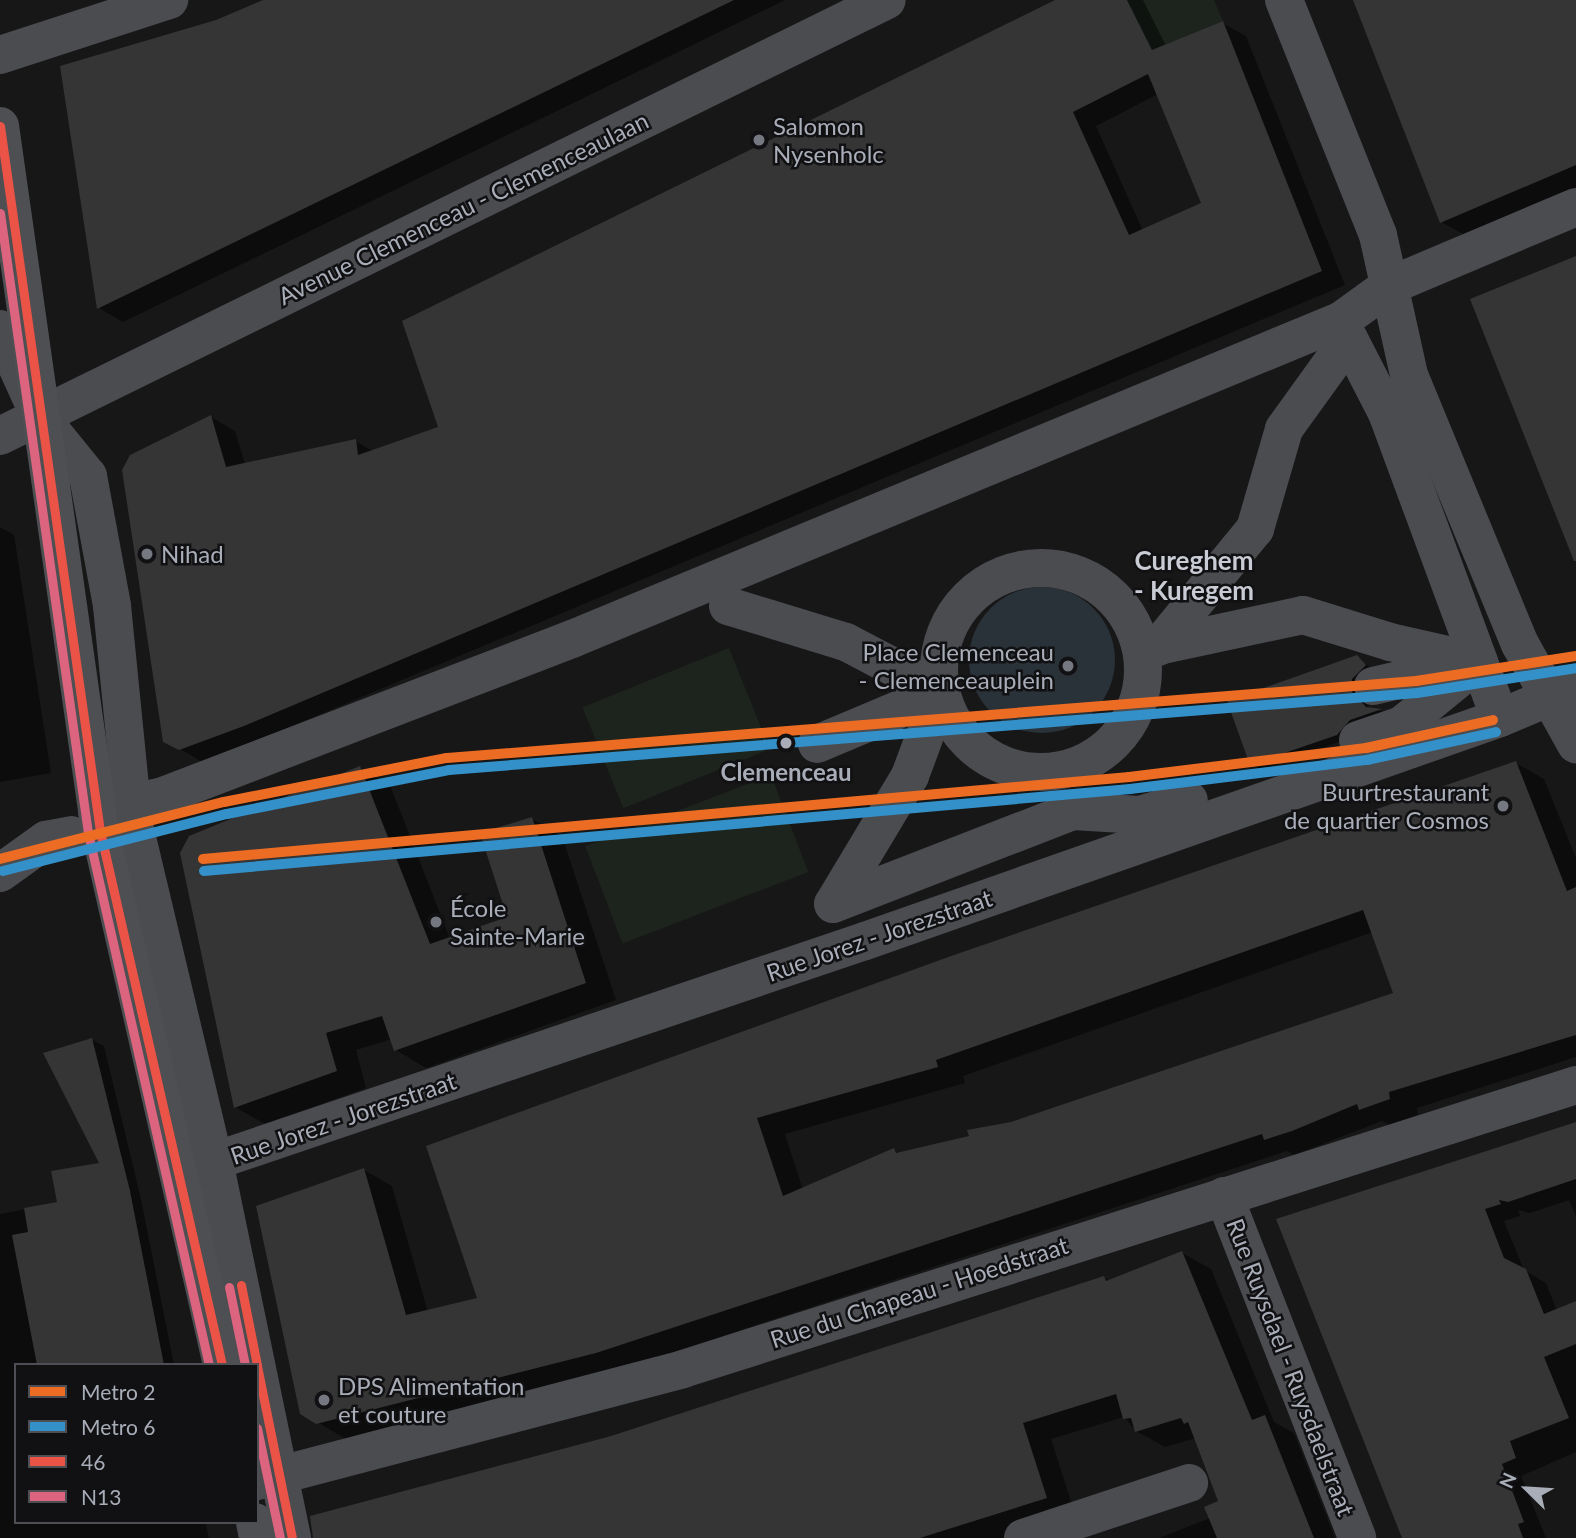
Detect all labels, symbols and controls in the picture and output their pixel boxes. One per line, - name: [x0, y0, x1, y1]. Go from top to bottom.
- street label: Avenue Clemenceau - Clemenceaulaan: [273, 106, 653, 310]
- place label: Salomon Nysenholc: [773, 112, 884, 168]
- marker: Salomon Nysenholc: [751, 132, 767, 148]
- place label: Nihad: [161, 540, 224, 568]
- district label: Cureghem - Kuregem: [1134, 545, 1254, 606]
- marker: Nihad: [139, 546, 155, 562]
- place label: Place Clemenceau - Clemenceauplein: [859, 638, 1054, 694]
- marker: Place Clemenceau - Clemenceauplein: [1060, 658, 1076, 674]
- marker: Clemenceau: [775, 732, 797, 754]
- place label: Clemenceau: [721, 758, 851, 786]
- place label: Buurtrestaurant de quartier Cosmos: [1283, 778, 1489, 834]
- marker: Buurtrestaurant de quartier Cosmos: [1495, 798, 1511, 814]
- street label: Rue Jorez - Jorezstraat: [762, 883, 996, 987]
- place label: École Sainte-Marie: [450, 894, 585, 950]
- marker: École Sainte-Marie: [428, 914, 444, 930]
- street label: Rue Jorez - Jorezstraat: [226, 1066, 460, 1170]
- street label: Rue Ruysdael - Ruysdaelstraat: [1221, 1214, 1361, 1520]
- street label: Rue du Chapeau - Hoedstraat: [767, 1230, 1071, 1354]
- legend: [14, 1363, 259, 1524]
- place label: DPS Alimentation et couture: [338, 1372, 525, 1428]
- text: Metro 2: [81, 1379, 155, 1404]
- marker: DPS Alimentation et couture: [316, 1392, 332, 1408]
- text: Metro 6: [81, 1414, 155, 1439]
- text: 46: [81, 1449, 105, 1474]
- north arrow: [1492, 1454, 1562, 1524]
- text: N: [1494, 1469, 1521, 1492]
- text: N13: [81, 1484, 121, 1509]

